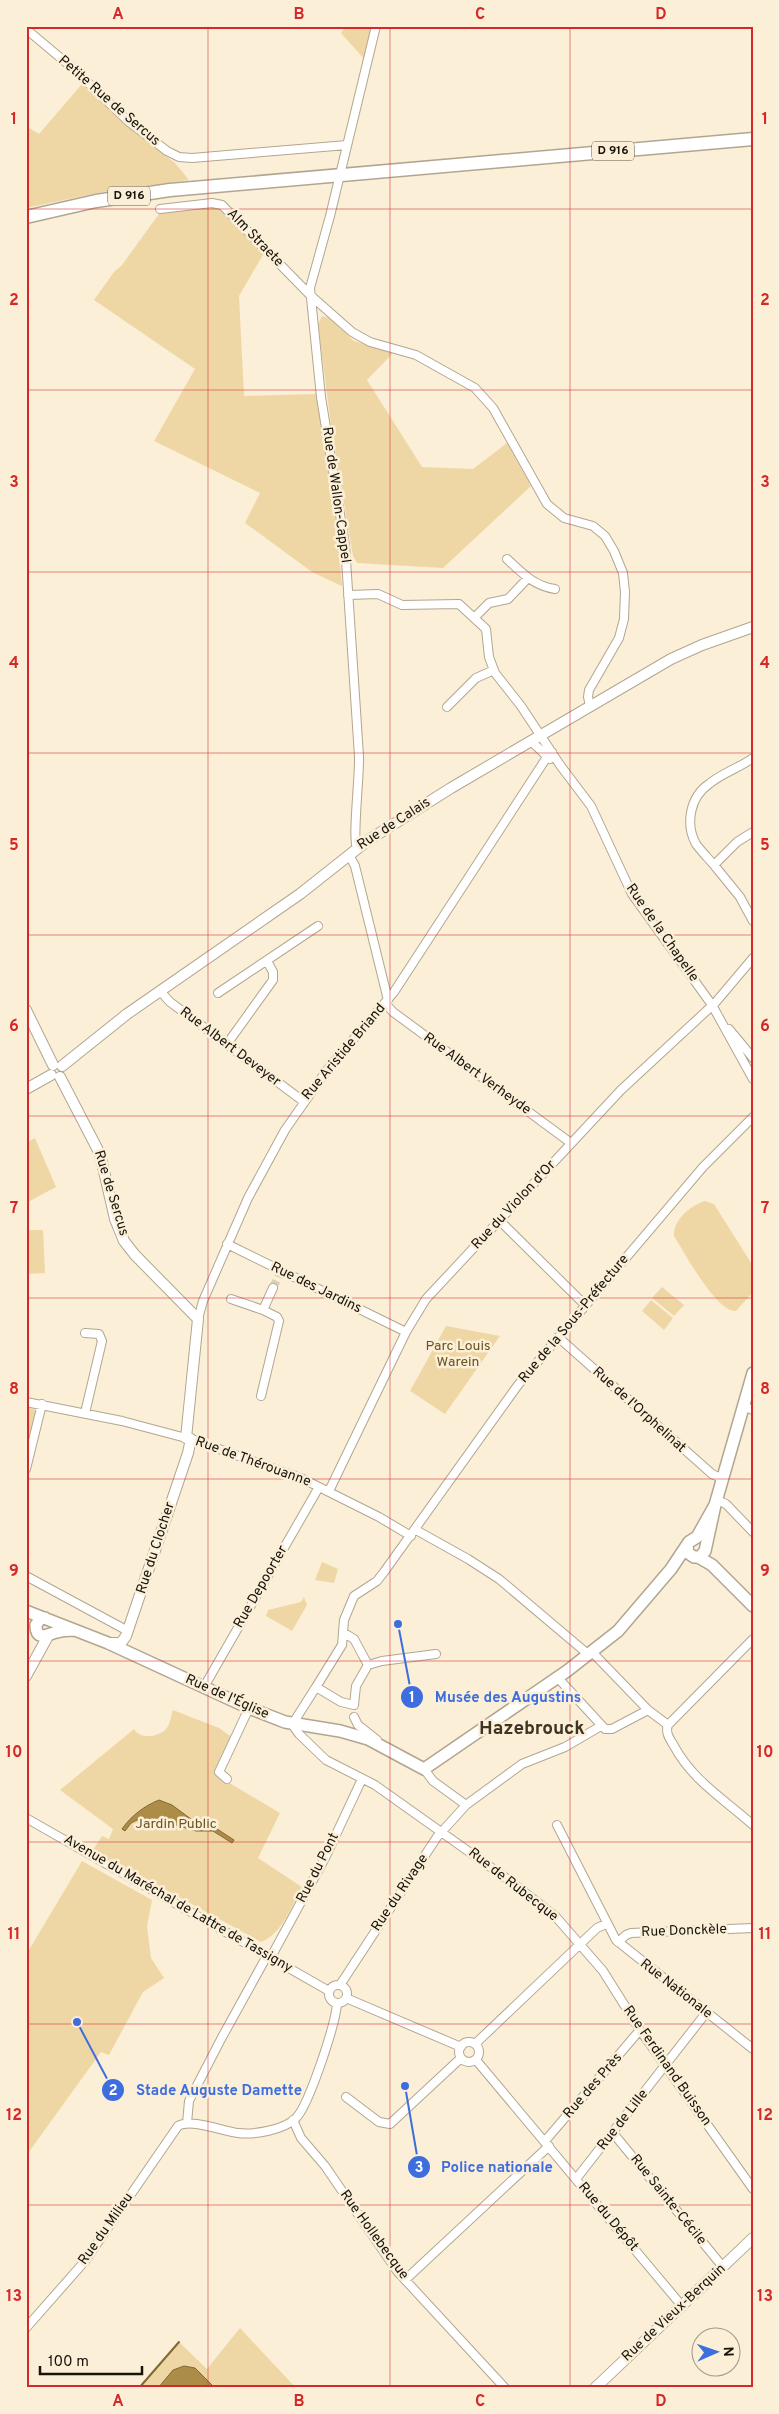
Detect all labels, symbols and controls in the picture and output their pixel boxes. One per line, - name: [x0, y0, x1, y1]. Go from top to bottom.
- text: A: [112, 5, 124, 25]
- text: B: [293, 5, 305, 25]
- text: C: [475, 5, 485, 25]
- text: D: [655, 5, 667, 25]
- street label: Petite Rue de Sercus: [55, 52, 163, 150]
- text: 1: [11, 110, 17, 130]
- text: 1: [762, 110, 768, 130]
- road number: D 916: [592, 142, 634, 160]
- road number: D 916: [108, 187, 150, 206]
- street label: Alm Straete: [223, 205, 287, 271]
- text: 2: [9, 291, 19, 311]
- text: 2: [760, 291, 770, 311]
- street label: Rue de Wallon-Cappel: [318, 426, 354, 564]
- text: 3: [9, 473, 19, 493]
- text: 3: [760, 473, 770, 493]
- text: 4: [9, 654, 19, 674]
- text: 4: [760, 654, 770, 674]
- street label: Rue de Calais: [354, 794, 434, 854]
- text: 5: [9, 836, 19, 856]
- text: 5: [760, 836, 770, 856]
- street label: Rue de la Chapelle: [622, 881, 702, 985]
- street label: Rue Aristide Briand: [299, 1000, 389, 1104]
- street label: Rue Albert Deveyer: [176, 1004, 284, 1091]
- text: 6: [9, 1017, 19, 1037]
- text: 6: [760, 1017, 770, 1037]
- street label: Rue Albert Verheyde: [420, 1029, 534, 1119]
- street label: Rue de Sercus: [90, 1148, 132, 1238]
- street label: Rue du Violon d'Or: [468, 1156, 560, 1253]
- text: 7: [10, 1199, 18, 1219]
- text: 7: [761, 1199, 769, 1219]
- street label: Rue de la Sous-Préfecture: [515, 1251, 633, 1387]
- street label: Rue des Jardins: [268, 1259, 364, 1317]
- park label: Parc Louis Warein: [425, 1338, 491, 1371]
- street label: Rue de l'Orphelinat: [589, 1364, 689, 1456]
- text: 8: [9, 1380, 19, 1400]
- text: 8: [760, 1380, 770, 1400]
- street label: Rue de Thérouanne: [193, 1433, 313, 1491]
- street label: Rue du Clocher: [133, 1499, 179, 1596]
- street label: Rue Depoorter: [230, 1542, 292, 1631]
- text: 9: [9, 1562, 19, 1582]
- text: 9: [760, 1562, 770, 1582]
- street label: Rue de l'Église: [182, 1670, 272, 1723]
- callout: Musée des Augustins: [400, 1682, 592, 1712]
- text: 1: [409, 1689, 415, 1708]
- text: Musée des Augustins: [435, 1689, 581, 1708]
- district label: Hazebrouck: [479, 1717, 585, 1741]
- text: 10: [6, 1743, 22, 1763]
- text: 10: [757, 1743, 773, 1763]
- park label: Jardin Public: [135, 1816, 217, 1833]
- street label: Rue du Pont: [293, 1830, 343, 1906]
- street label: Avenue du Maréchal de Lattre de Tassigny: [61, 1831, 295, 1977]
- street label: Rue de Rubecque: [465, 1845, 561, 1925]
- street label: Rue du Rivage: [368, 1851, 432, 1935]
- street label: Rue Donckèle: [641, 1921, 727, 1941]
- text: 11: [8, 1925, 20, 1945]
- text: 11: [759, 1925, 771, 1945]
- street label: Rue Nationale: [636, 1955, 716, 2023]
- street label: Rue Ferdinand Buisson: [619, 2003, 715, 2129]
- street label: Rue des Près: [560, 2050, 626, 2122]
- callout: Stade Auguste Damette: [101, 2075, 312, 2105]
- text: 2: [108, 2082, 118, 2101]
- text: Stade Auguste Damette: [136, 2082, 302, 2101]
- street label: Rue de Lille: [594, 2086, 652, 2154]
- text: 12: [6, 2106, 22, 2126]
- text: 12: [757, 2106, 773, 2126]
- street label: Rue Sainte-Cécile: [626, 2151, 710, 2249]
- callout: Police nationale: [406, 2152, 563, 2182]
- text: 3: [415, 2159, 424, 2178]
- text: Police nationale: [441, 2159, 553, 2178]
- street label: Rue du Dépôt: [574, 2179, 642, 2255]
- street label: Rue Hollebecque: [336, 2187, 412, 2283]
- street label: Rue du Milieu: [75, 2190, 137, 2268]
- street label: Rue de Vieux-Berquin: [619, 2261, 729, 2365]
- text: 13: [6, 2287, 22, 2307]
- text: 13: [757, 2287, 773, 2307]
- north arrow: [692, 2326, 742, 2376]
- scale bar: [40, 2344, 142, 2376]
- text: N: [719, 2346, 736, 2357]
- text: 100 m: [48, 2353, 89, 2372]
- text: A: [112, 2392, 124, 2412]
- text: B: [293, 2392, 305, 2412]
- text: C: [475, 2392, 485, 2412]
- text: D: [655, 2392, 667, 2412]

